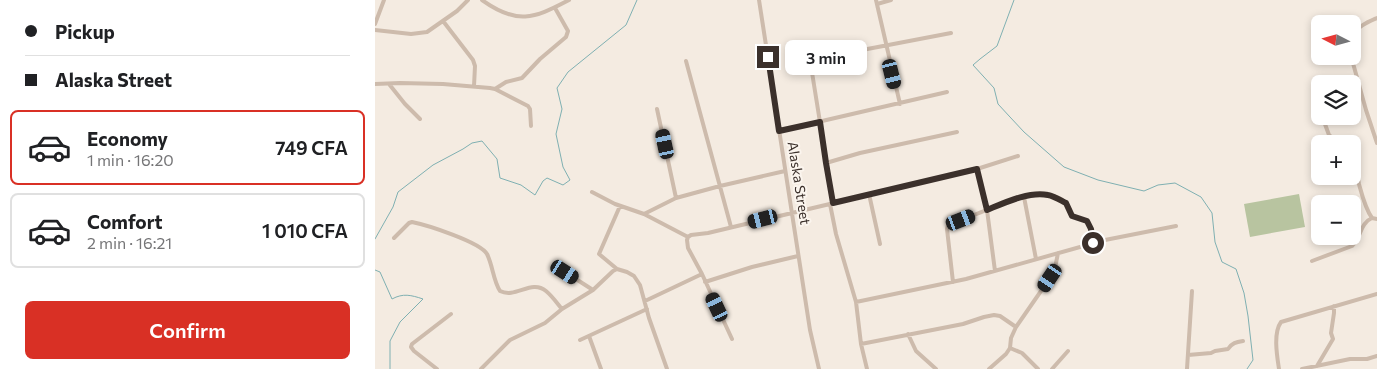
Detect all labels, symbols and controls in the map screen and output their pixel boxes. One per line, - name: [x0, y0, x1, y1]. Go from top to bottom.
- north arrow: [1311, 15, 1361, 65]
- map controls: [1311, 15, 1361, 245]
- text: Pickup: [55, 20, 115, 43]
- callout: 3 min: [785, 40, 868, 74]
- route end: [757, 46, 779, 68]
- text: 3 min: [806, 48, 846, 67]
- car: [881, 58, 902, 90]
- text: Alaska Street: [55, 68, 172, 91]
- button: layers: [1311, 75, 1361, 125]
- icon: car: [27, 125, 72, 170]
- text: Economy: [87, 127, 168, 150]
- car: [654, 128, 675, 160]
- button: +: [1311, 135, 1361, 185]
- text: 749 CFA: [275, 136, 348, 159]
- street label: Alaska Street: [785, 140, 815, 226]
- text: 1 min · 16:20: [87, 150, 174, 169]
- button: −: [1311, 195, 1361, 245]
- icon: car: [27, 208, 72, 253]
- car: [746, 208, 779, 230]
- car: [944, 208, 977, 232]
- text: Comfort: [87, 210, 163, 233]
- text: 1 010 CFA: [262, 219, 348, 242]
- route start: [1082, 232, 1104, 254]
- text: 2 min · 16:21: [87, 233, 172, 252]
- car: [548, 258, 581, 286]
- car: [1035, 261, 1064, 295]
- car: [703, 290, 730, 324]
- button: Confirm: [25, 301, 350, 359]

